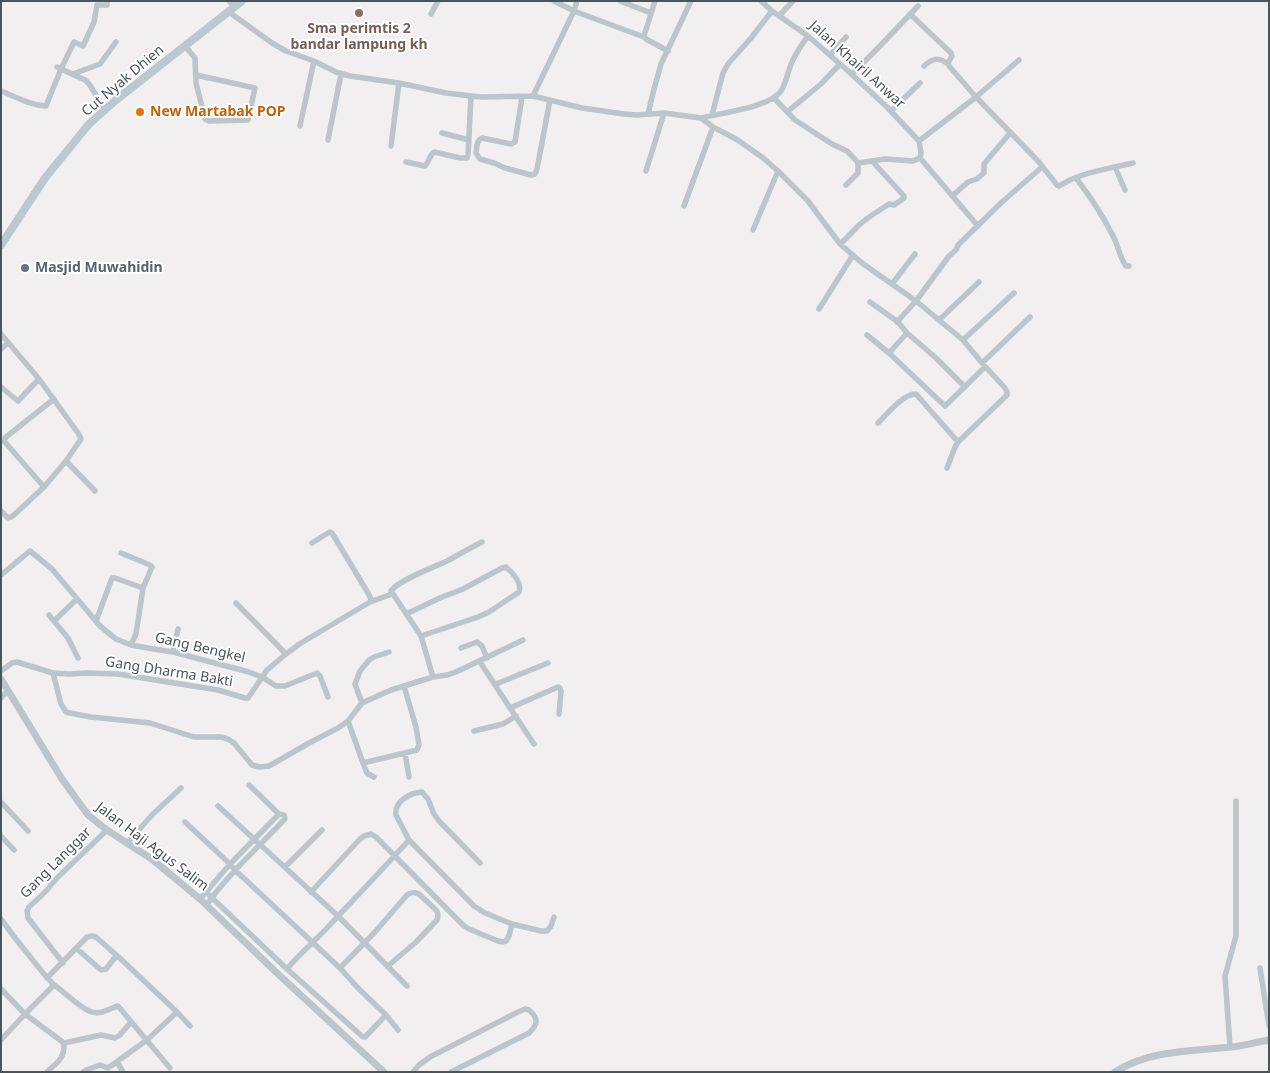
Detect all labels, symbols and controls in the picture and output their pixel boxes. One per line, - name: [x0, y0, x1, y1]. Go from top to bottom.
- marker: Sma perimtis 2 bandar lampung kh: [353, 7, 365, 19]
- street label: Jalan Khairil Anwar: [806, 18, 908, 112]
- place label: Sma perimtis 2 bandar lampung kh: [291, 21, 427, 54]
- street label: Cut Nyak Dhien: [79, 42, 167, 120]
- place label: New Martabak POP: [150, 104, 285, 120]
- marker: New Martabak POP: [134, 106, 146, 118]
- place label: Masjid Muwahidin: [35, 260, 163, 276]
- marker: Masjid Muwahidin: [19, 262, 31, 274]
- street label: Gang Bengkel: [153, 629, 247, 667]
- street label: Gang Dharma Bakti: [104, 654, 234, 690]
- street label: Jalan Haji Agus Salim: [92, 799, 212, 895]
- street label: Gang Langgar: [17, 824, 95, 902]

